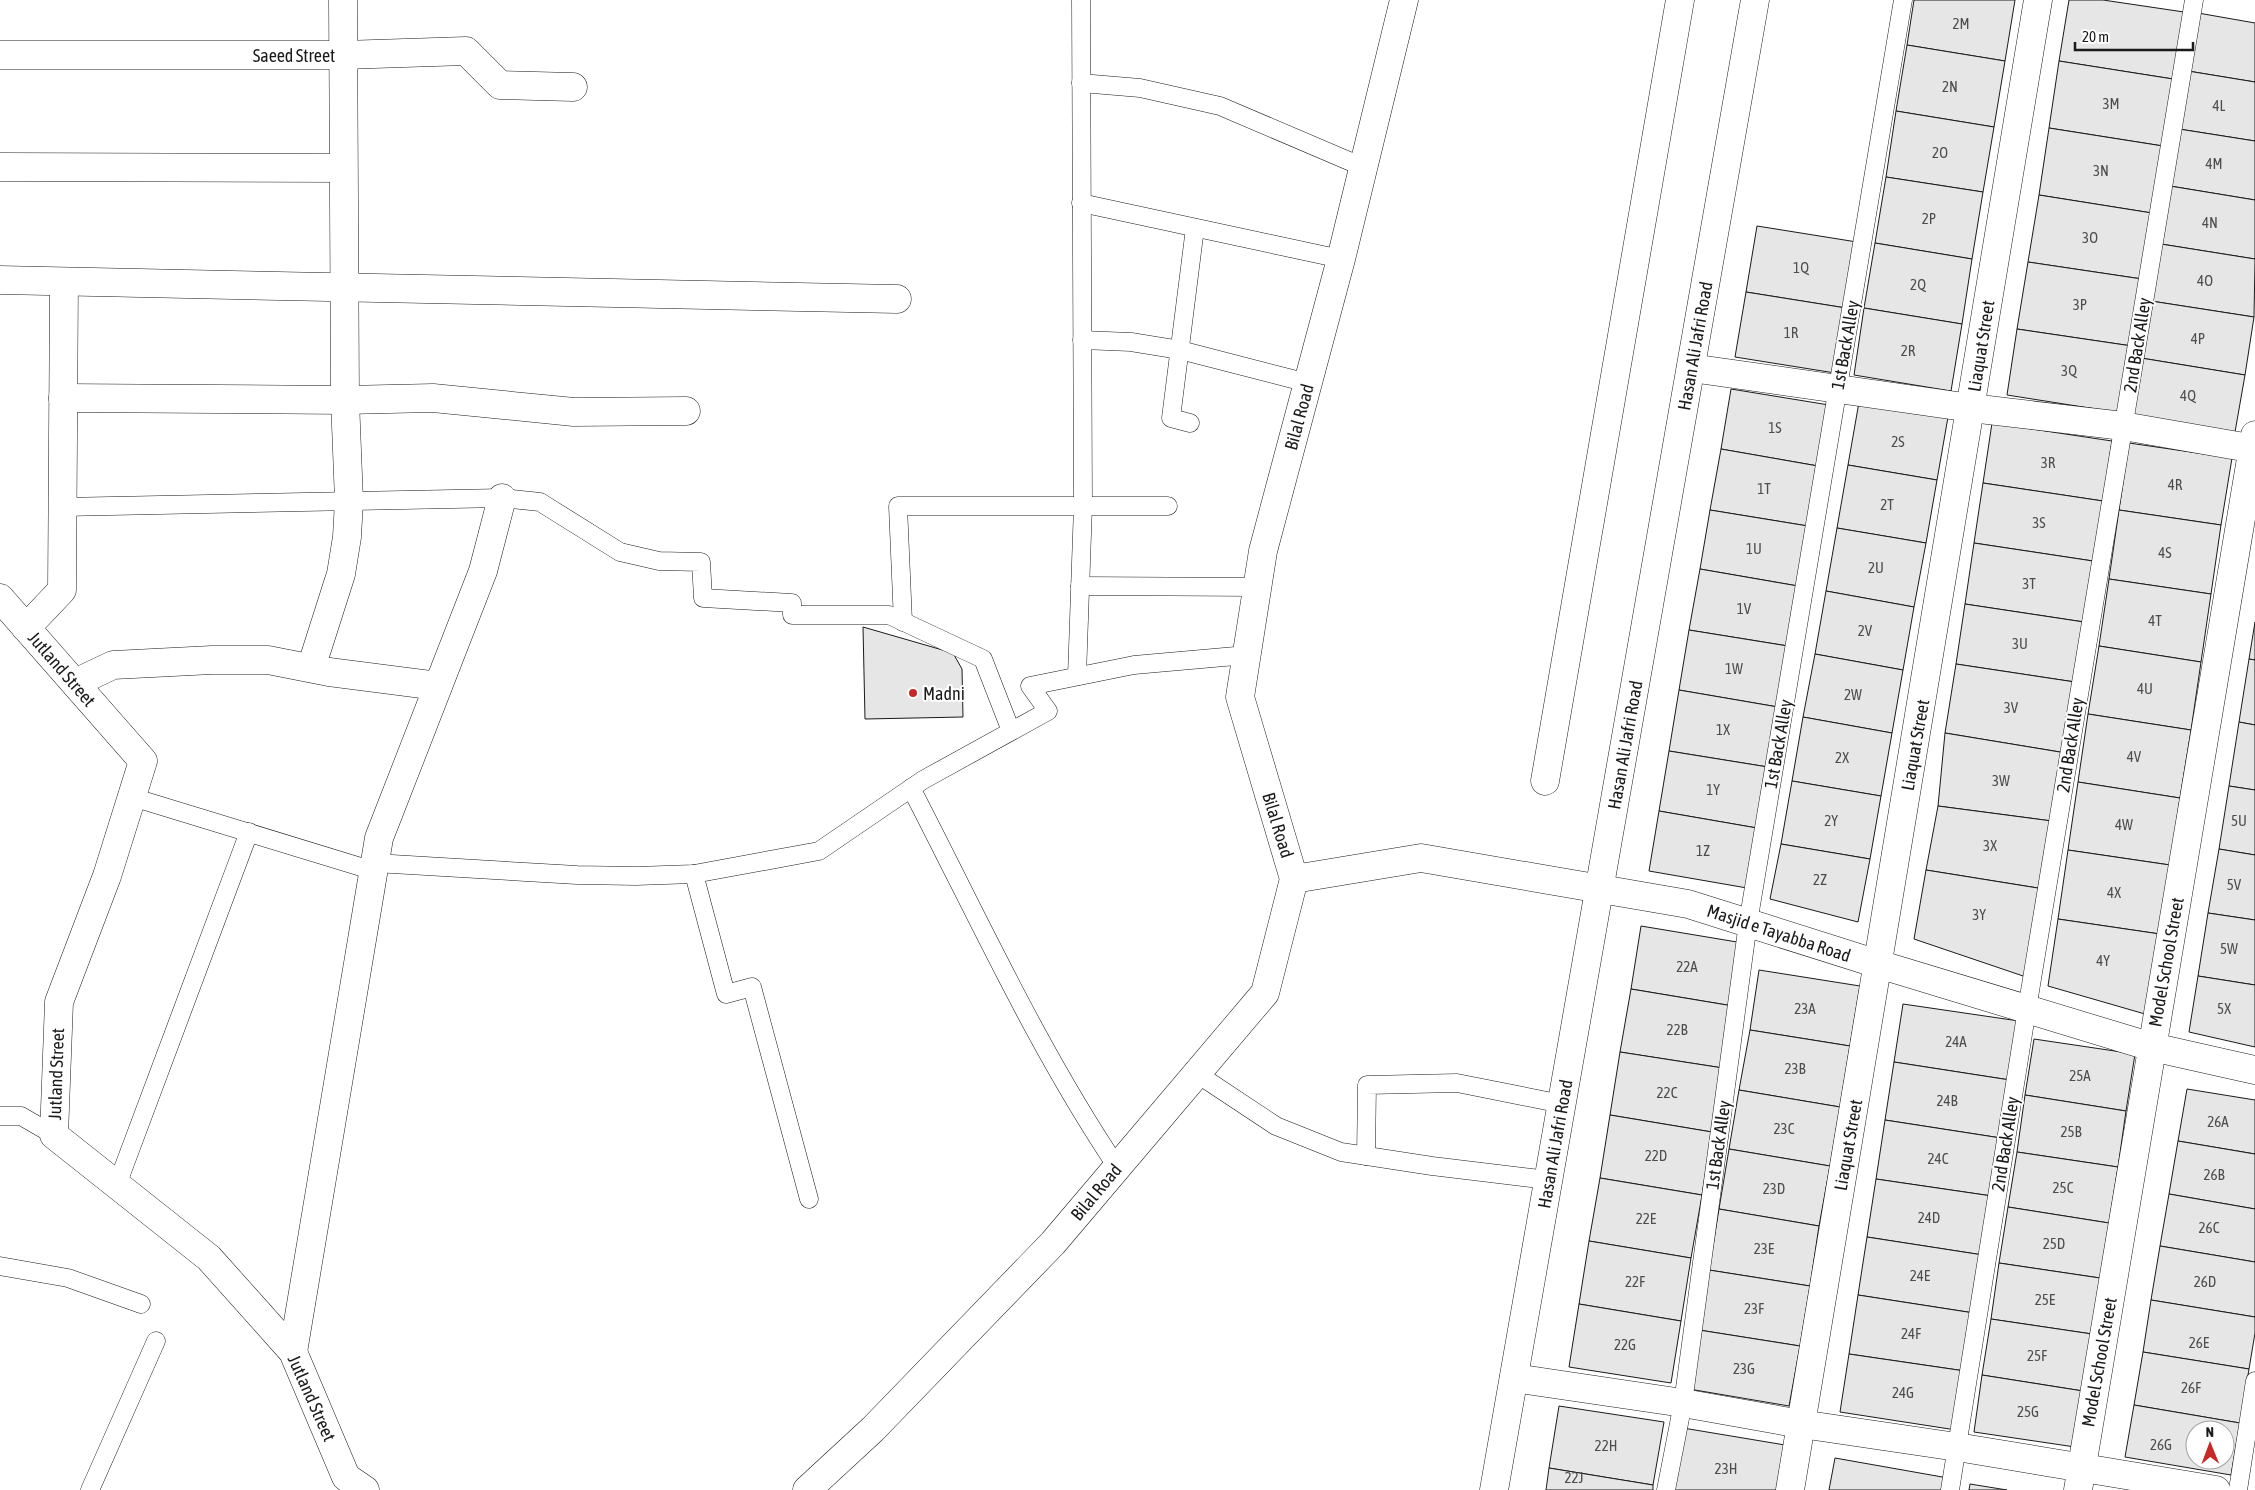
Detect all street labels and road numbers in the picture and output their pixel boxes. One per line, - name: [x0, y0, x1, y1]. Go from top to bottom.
- street label: Saeed Street: [253, 45, 335, 66]
- street label: Hasan Ali Jafri Road: [1673, 280, 1717, 412]
- street label: 2nd Back Alley: [2119, 296, 2155, 394]
- street label: 1st Back Alley: [1827, 299, 1863, 391]
- street label: Liaquat Street: [1963, 299, 1999, 393]
- street label: Bilal Road: [1280, 382, 1318, 452]
- street label: Jutland Street: [24, 627, 100, 711]
- street label: Hasan Ali Jafri Road: [1603, 679, 1647, 811]
- street label: 2nd Back Alley: [2052, 696, 2088, 794]
- street label: 1st Back Alley: [1760, 698, 1796, 790]
- street label: Liaquat Street: [1897, 698, 1933, 792]
- street label: Bilal Road: [1258, 790, 1298, 860]
- street label: Model School Street: [2144, 896, 2188, 1028]
- street label: Masjid e Tayabba Road: [1705, 900, 1853, 966]
- street label: Jutland Street: [44, 1028, 68, 1120]
- street label: Hasan Ali Jafri Road: [1533, 1078, 1577, 1210]
- street label: 2nd Back Alley: [1987, 1095, 2023, 1193]
- street label: Liaquat Street: [1830, 1098, 1866, 1192]
- street label: 1st Back Alley: [1701, 1099, 1735, 1191]
- street label: Bilal Road: [1066, 1159, 1126, 1225]
- street label: Model School Street: [2077, 1296, 2121, 1428]
- street label: Jutland Street: [284, 1352, 340, 1444]

